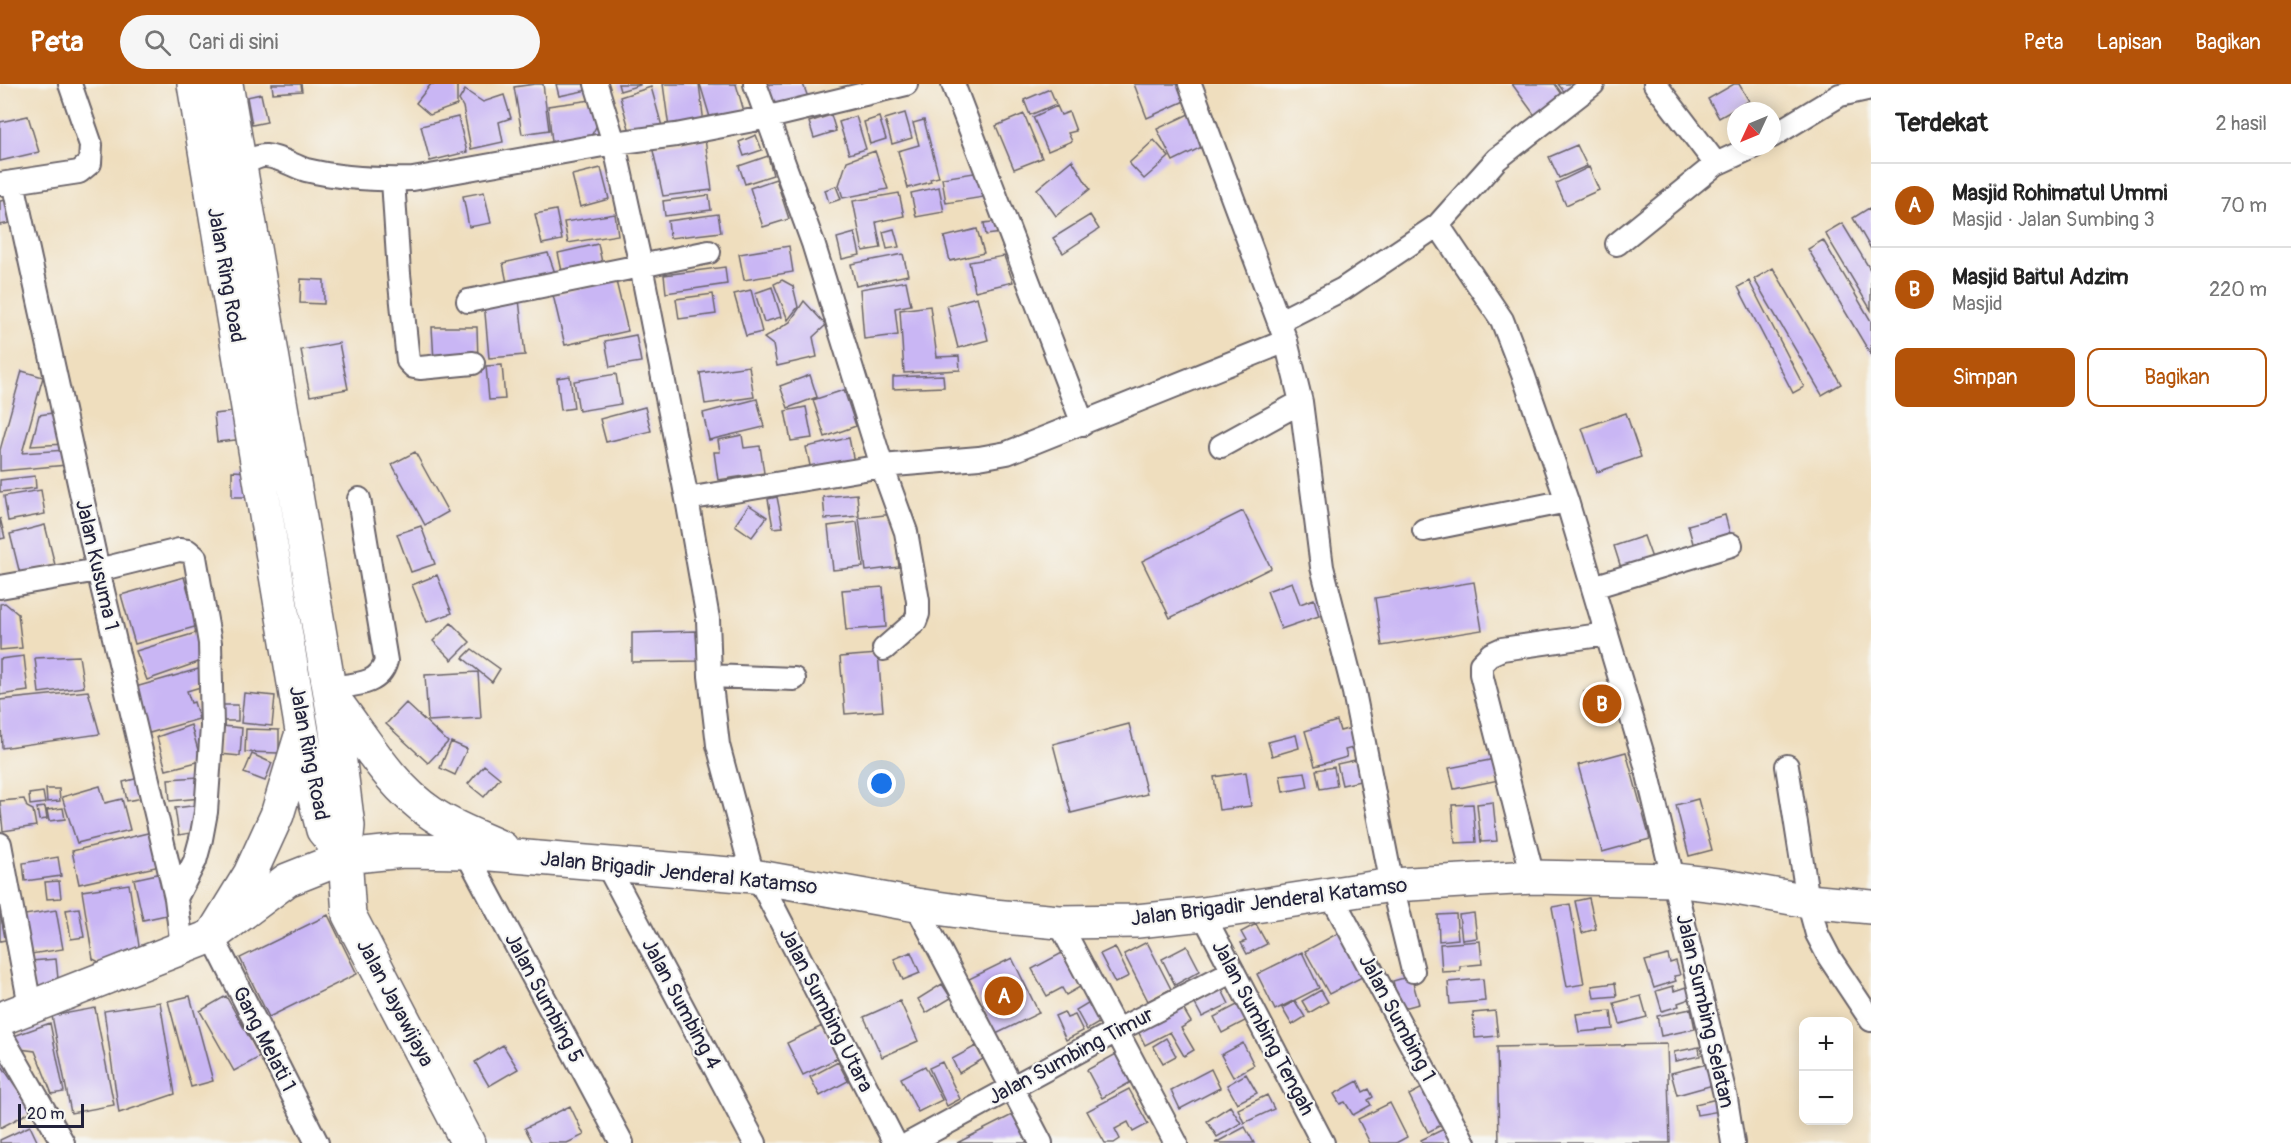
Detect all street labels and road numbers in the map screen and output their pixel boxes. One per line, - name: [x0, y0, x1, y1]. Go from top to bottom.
- street label: Jalan Ring Road: [201, 205, 251, 345]
- street label: Jalan Kusuma 1: [69, 497, 125, 633]
- street label: Jalan Ring Road: [283, 683, 335, 823]
- street label: Jalan Brigadir Jenderal Katamso: [539, 845, 819, 901]
- street label: Jalan Brigadir Jenderal Katamso: [1129, 872, 1409, 932]
- street label: Jalan Sumbing Selatan: [1670, 911, 1740, 1111]
- street label: Jalan Sumbing Utara: [773, 923, 879, 1097]
- street label: Jalan Sumbing 5: [498, 928, 590, 1068]
- street label: Jalan Sumbing 4: [635, 934, 727, 1074]
- street label: Jalan Jayawijaya: [350, 935, 440, 1071]
- street label: Jalan Sumbing Tengah: [1205, 936, 1321, 1120]
- street label: Jalan Sumbing 1: [1352, 950, 1442, 1086]
- street label: Gang Melati 1: [226, 982, 302, 1096]
- street label: Jalan Sumbing Timur: [984, 1001, 1159, 1111]

